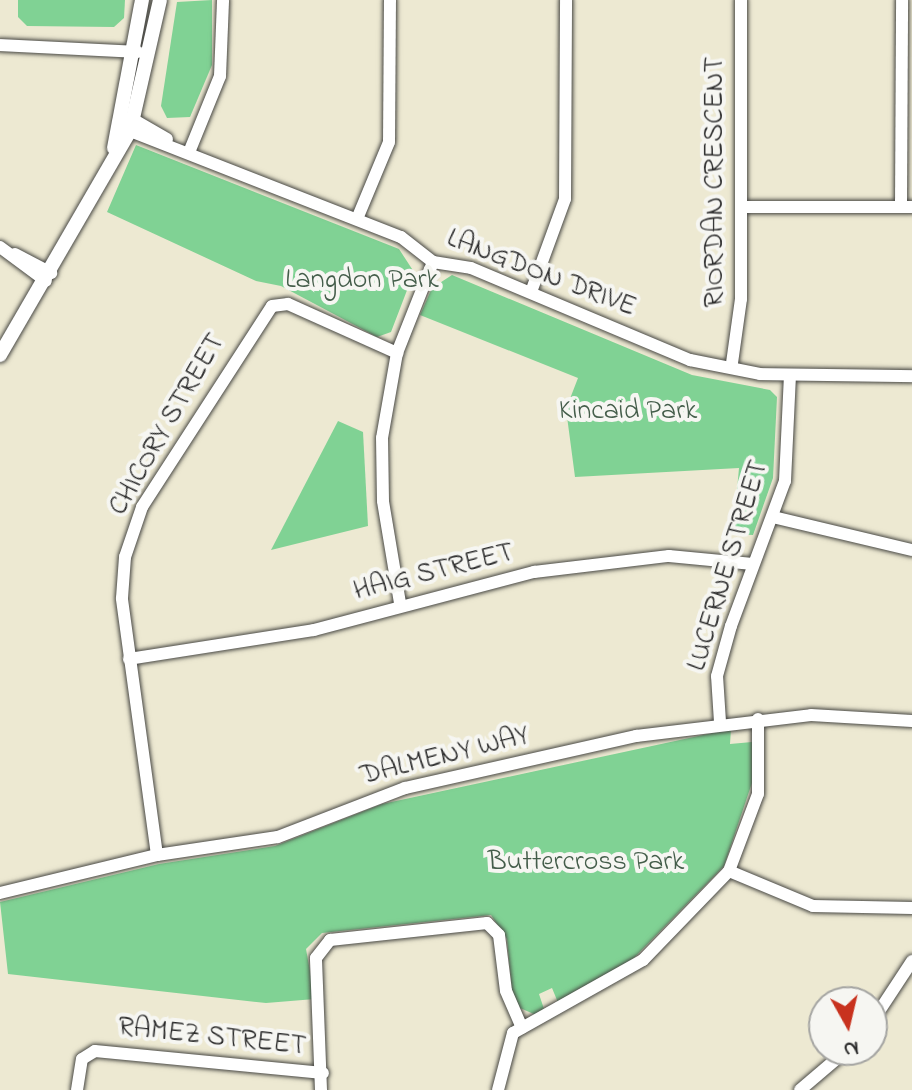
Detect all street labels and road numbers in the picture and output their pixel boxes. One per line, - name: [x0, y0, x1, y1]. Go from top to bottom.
- street label: RIORDAN CRESCENT: [699, 56, 733, 308]
- street label: LANGDON DRIVE: [442, 222, 640, 326]
- street label: CHICORY STREET: [102, 328, 234, 522]
- street label: LUCERNE STREET: [681, 457, 777, 675]
- street label: HAIG STREET: [350, 537, 518, 609]
- street label: DALMENY WAY: [357, 720, 533, 794]
- street label: RAMEZ STREET: [116, 1011, 308, 1065]

